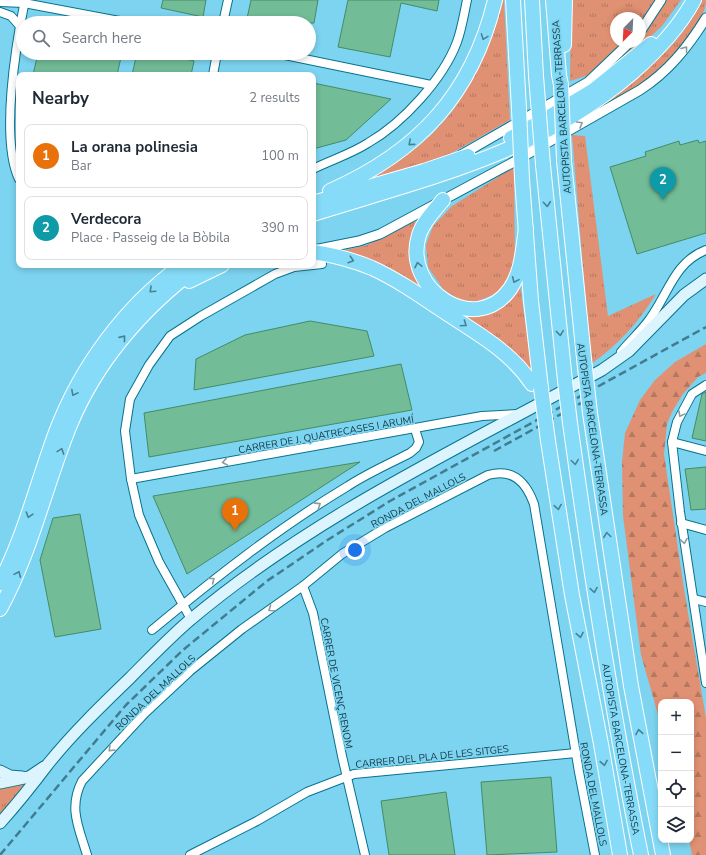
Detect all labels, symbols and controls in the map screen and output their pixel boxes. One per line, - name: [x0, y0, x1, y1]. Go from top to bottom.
- north arrow: [610, 12, 646, 48]
- search box: [16, 16, 316, 60]
- street label: AUTOPISTA BARCELONA-TERRASSA: [549, 19, 575, 194]
- icon: search: [30, 27, 52, 49]
- text: Search here: [62, 28, 142, 48]
- one-way arrow: [481, 34, 489, 41]
- one-way arrow: [681, 47, 688, 54]
- text: Nearby: [32, 87, 89, 110]
- text: 2 results: [249, 89, 300, 107]
- one-way arrow: [576, 122, 583, 129]
- text: La orana polinesia: [71, 137, 198, 157]
- one-way arrow: [408, 138, 415, 145]
- text: 1: [42, 147, 50, 165]
- text: 100 m: [261, 147, 299, 165]
- text: Bar: [71, 157, 91, 175]
- pin: 2: [650, 167, 676, 200]
- one-way arrow: [542, 200, 551, 207]
- text: Verdecora: [71, 209, 141, 229]
- text: 2: [42, 219, 50, 237]
- text: 390 m: [261, 219, 299, 237]
- text: Place · Passeig de la Bòbila: [71, 229, 230, 247]
- one-way arrow: [347, 255, 354, 264]
- one-way arrow: [415, 262, 423, 268]
- one-way arrow: [512, 275, 520, 283]
- one-way arrow: [149, 285, 157, 293]
- one-way arrow: [459, 320, 466, 327]
- one-way arrow: [555, 330, 564, 336]
- one-way arrow: [118, 335, 125, 342]
- street label: AUTOPISTA BARCELONA-TERRASSA: [573, 342, 611, 517]
- one-way arrow: [71, 389, 79, 396]
- one-way arrow: [679, 409, 686, 417]
- street label: CARRER DE J. QUATRECASES I ARUMÍ: [237, 412, 416, 457]
- one-way arrow: [56, 448, 64, 455]
- one-way arrow: [222, 458, 228, 466]
- one-way arrow: [570, 459, 579, 465]
- street label: RONDA DEL MALLOLS: [369, 470, 468, 532]
- pin: 1: [222, 498, 248, 531]
- one-way arrow: [314, 502, 321, 509]
- one-way arrow: [553, 504, 562, 510]
- one-way arrow: [25, 511, 34, 518]
- one-way arrow: [603, 532, 612, 538]
- one-way arrow: [679, 538, 688, 544]
- your location: [345, 540, 365, 560]
- one-way arrow: [13, 571, 21, 578]
- one-way arrow: [208, 578, 215, 585]
- one-way arrow: [589, 587, 597, 593]
- one-way arrow: [269, 604, 276, 611]
- street label: CARRER DE VICENÇ RENOM: [316, 617, 356, 750]
- one-way arrow: [575, 632, 583, 638]
- street label: RONDA DEL MALLOLS: [112, 652, 199, 734]
- street label: AUTOPISTA BARCELONA-TERRASSA: [598, 662, 643, 837]
- map controls: [658, 699, 694, 843]
- button: +: [658, 699, 694, 735]
- one-way arrow: [635, 729, 644, 735]
- button: −: [658, 735, 694, 771]
- street label: RONDA DEL MALLOLS: [576, 741, 610, 847]
- street label: CARRER DEL PLA DE LES SITGES: [355, 742, 509, 772]
- one-way arrow: [108, 744, 115, 752]
- one-way arrow: [599, 760, 608, 766]
- button: locate: [658, 771, 694, 807]
- button: layers: [658, 807, 694, 843]

